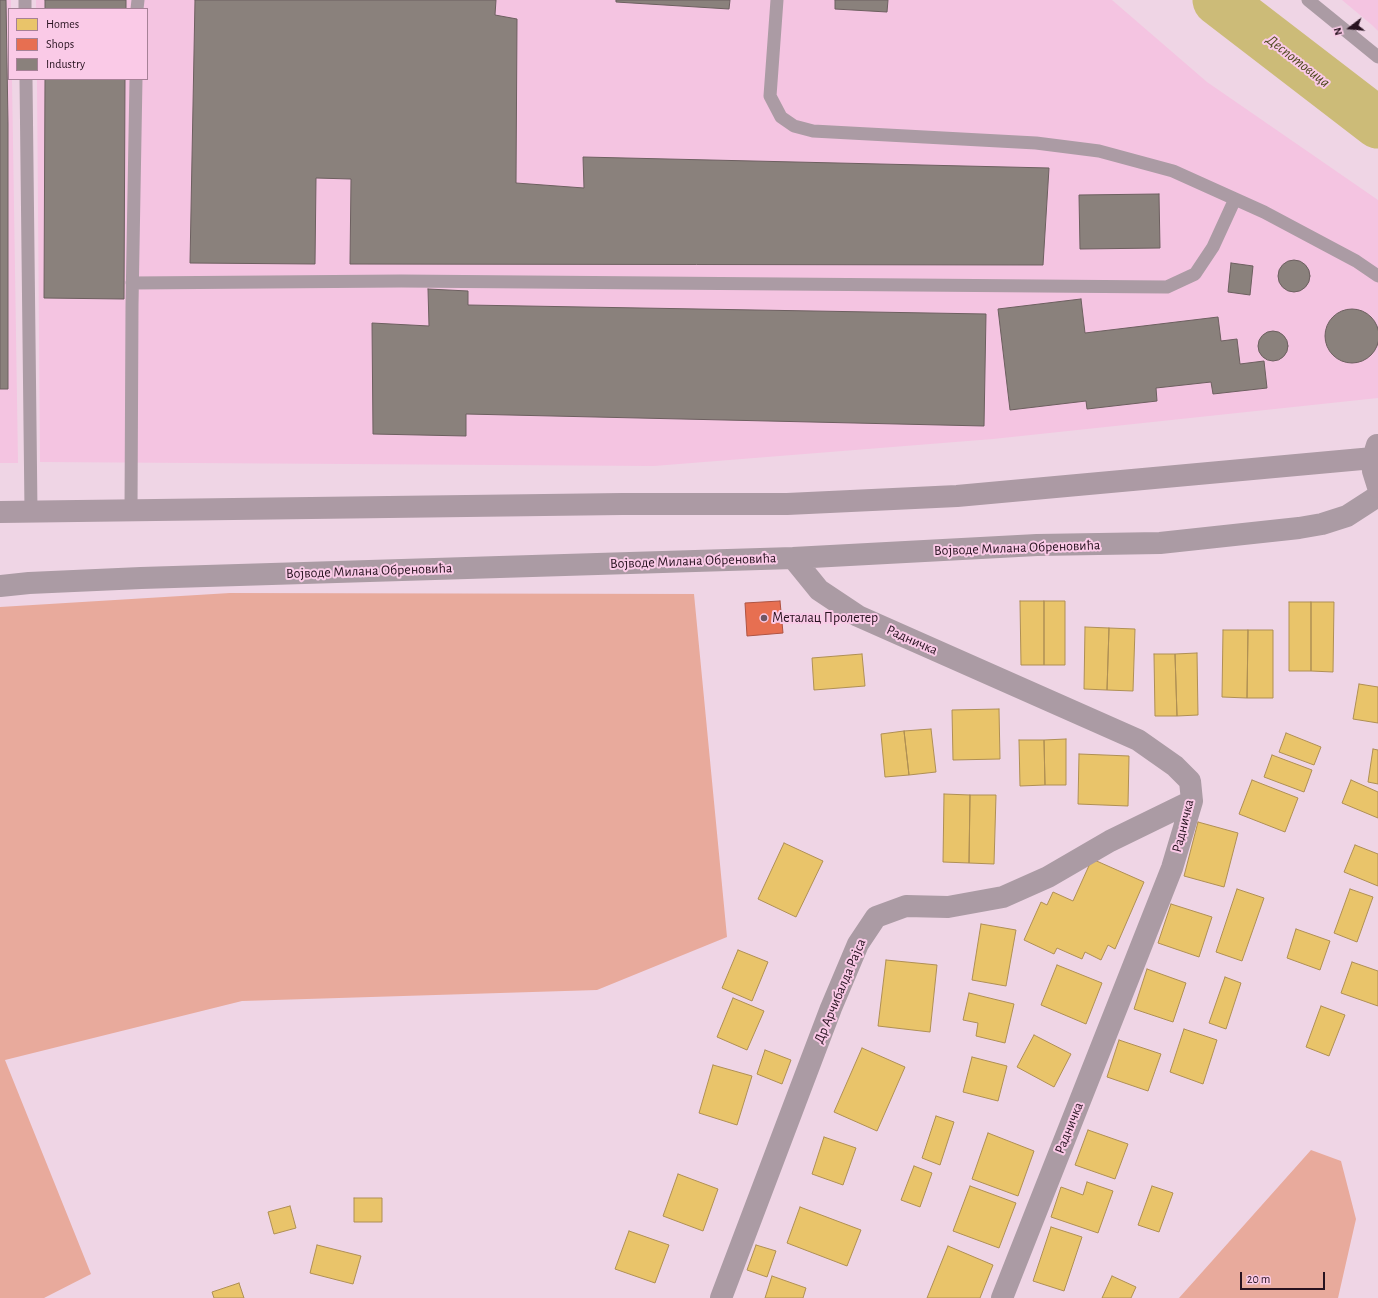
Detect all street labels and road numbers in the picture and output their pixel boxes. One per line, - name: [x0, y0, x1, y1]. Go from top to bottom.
- street label: Војводе Милана Обреновића: [933, 537, 1101, 559]
- street label: Војводе Милана Обреновића: [609, 550, 777, 572]
- street label: Војводе Милана Обреновића: [285, 560, 453, 582]
- street label: Радничка: [884, 621, 940, 659]
- street label: Радничка: [1168, 798, 1198, 854]
- street label: Др Арчибалда Рајса: [810, 936, 870, 1046]
- street label: Радничка: [1051, 1100, 1087, 1156]

